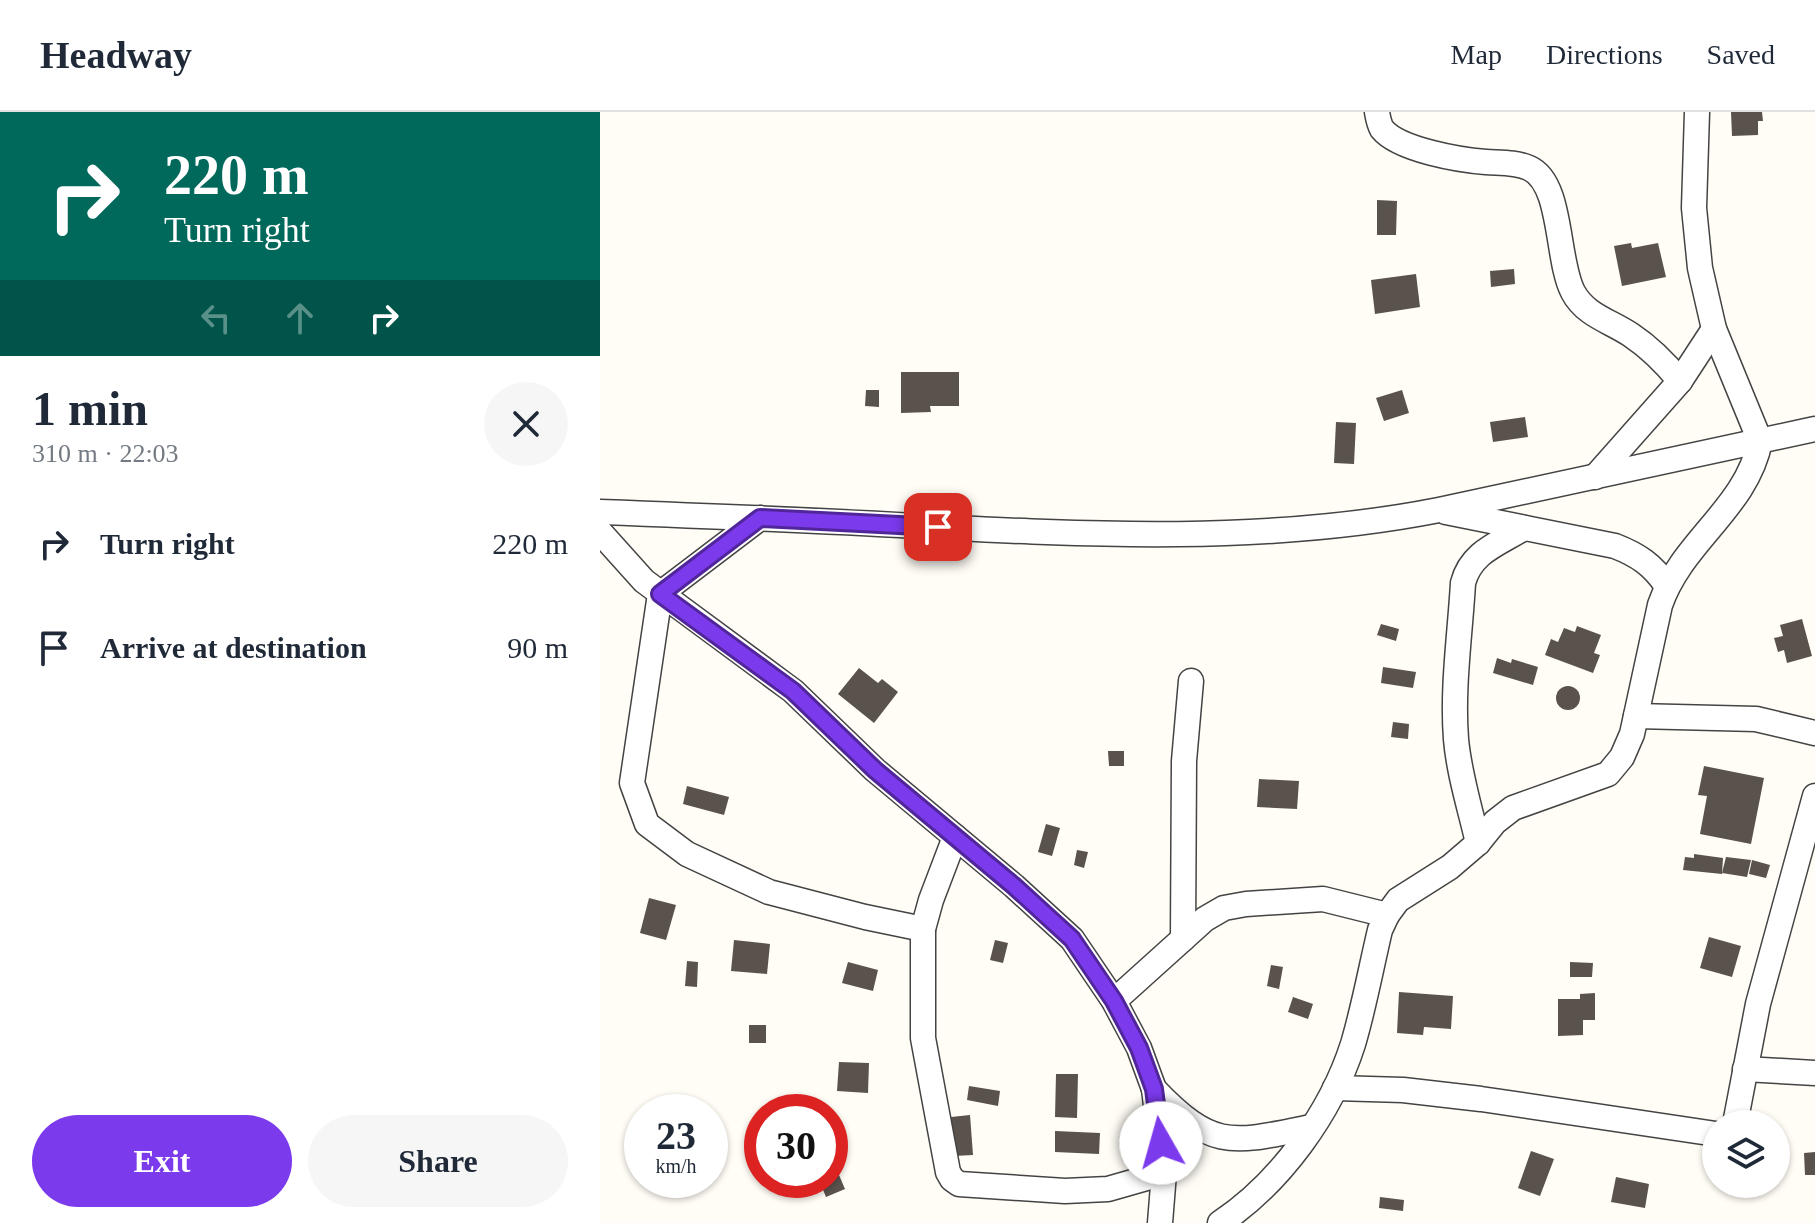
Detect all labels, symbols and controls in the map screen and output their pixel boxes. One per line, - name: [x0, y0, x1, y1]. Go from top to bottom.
- text: Headway: [40, 34, 192, 76]
- text: Map: [1451, 39, 1502, 70]
- text: Directions: [1546, 39, 1663, 70]
- text: Saved: [1707, 39, 1775, 70]
- icon: right: [32, 144, 136, 248]
- text: 220 m: [164, 144, 309, 206]
- text: Turn right: [164, 210, 310, 250]
- icon: left: [194, 296, 238, 340]
- icon: ahead: [278, 296, 322, 340]
- icon: right: [362, 296, 406, 340]
- text: 1 min: [32, 382, 148, 435]
- button: close: [484, 382, 568, 466]
- text: 310 m · 22:03: [32, 439, 179, 468]
- pin: [904, 493, 972, 561]
- icon: arrive: [916, 505, 960, 549]
- icon: right: [32, 522, 76, 566]
- text: Turn right: [100, 527, 235, 560]
- text: 220 m: [492, 527, 568, 560]
- icon: arrive: [32, 626, 76, 670]
- text: Arrive at destination: [100, 631, 367, 664]
- text: 90 m: [507, 631, 568, 664]
- speed limit sign: 30: [744, 1094, 848, 1198]
- position arrow: [1119, 1101, 1203, 1185]
- map controls: [1702, 1110, 1790, 1198]
- button: layers: [1702, 1110, 1790, 1198]
- text: 23: [656, 1113, 696, 1158]
- button: Exit: [32, 1115, 292, 1207]
- button: Share: [308, 1115, 568, 1207]
- text: km/h: [655, 1155, 697, 1177]

